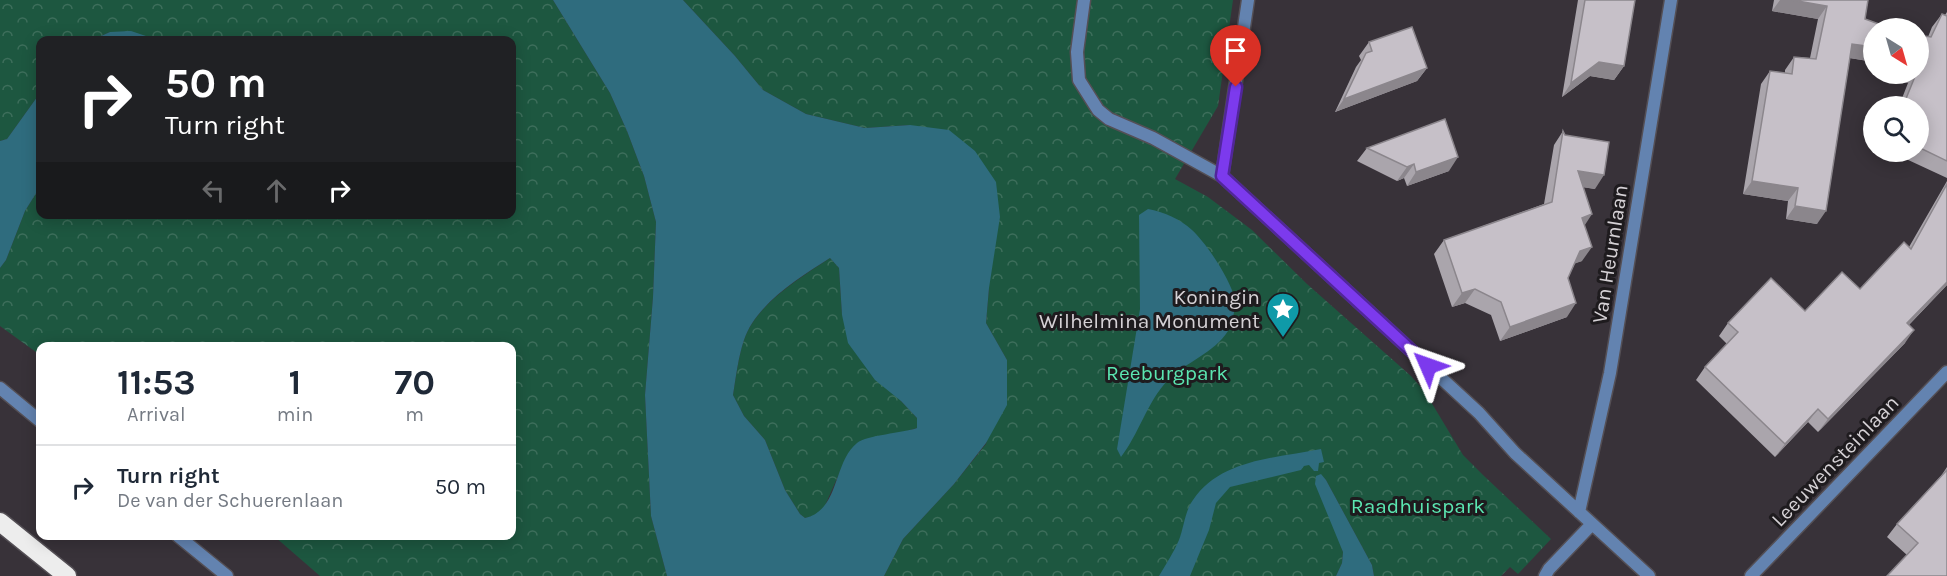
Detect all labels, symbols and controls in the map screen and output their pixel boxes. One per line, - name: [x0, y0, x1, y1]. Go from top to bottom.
- north arrow: [1863, 18, 1929, 84]
- map controls: [1863, 18, 1929, 162]
- pin: [1210, 25, 1261, 87]
- icon: arrive: [1219, 34, 1252, 67]
- text: 50 m: [165, 58, 267, 108]
- icon: right: [66, 60, 144, 138]
- button: search: [1863, 96, 1929, 162]
- text: Turn right: [165, 109, 285, 141]
- icon: left: [197, 174, 230, 207]
- icon: ahead: [260, 174, 293, 207]
- icon: right: [323, 174, 356, 207]
- street label: Van Heurnlaan: [1587, 183, 1633, 325]
- place label: Koningin Wilhelmina Monument: [1039, 285, 1260, 333]
- place icon: Koningin Wilhelmina Monument: [1265, 291, 1301, 338]
- position arrow: [1396, 334, 1460, 398]
- text: 11:53: [117, 361, 196, 403]
- text: 1: [289, 361, 301, 403]
- text: 70: [394, 361, 435, 403]
- park label: Reeburgpark: [1106, 361, 1228, 385]
- street label: Leeuwensteinlaan: [1766, 390, 1904, 532]
- text: Arrival: [127, 403, 186, 426]
- text: min: [277, 403, 313, 426]
- text: m: [405, 403, 424, 426]
- text: Turn right: [117, 463, 220, 489]
- icon: right: [66, 471, 99, 504]
- text: 50 m: [435, 474, 486, 500]
- text: De van der Schuerenlaan: [117, 489, 343, 512]
- park label: Raadhuispark: [1351, 494, 1485, 518]

